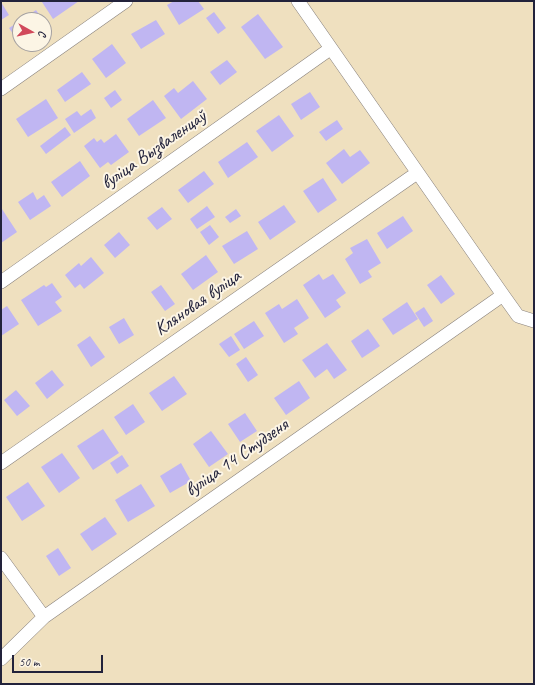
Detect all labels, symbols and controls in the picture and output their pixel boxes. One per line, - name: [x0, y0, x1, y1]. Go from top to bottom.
- north arrow: [12, 12, 52, 52]
- text: С: [36, 30, 50, 37]
- street label: вуліца Вызваленцаў: [97, 105, 211, 195]
- street label: Кляновая вуліца: [150, 265, 246, 341]
- street label: вуліца 14 Студзеня: [181, 414, 293, 502]
- scale bar: [14, 647, 105, 673]
- text: 50 m: [19, 654, 39, 670]

